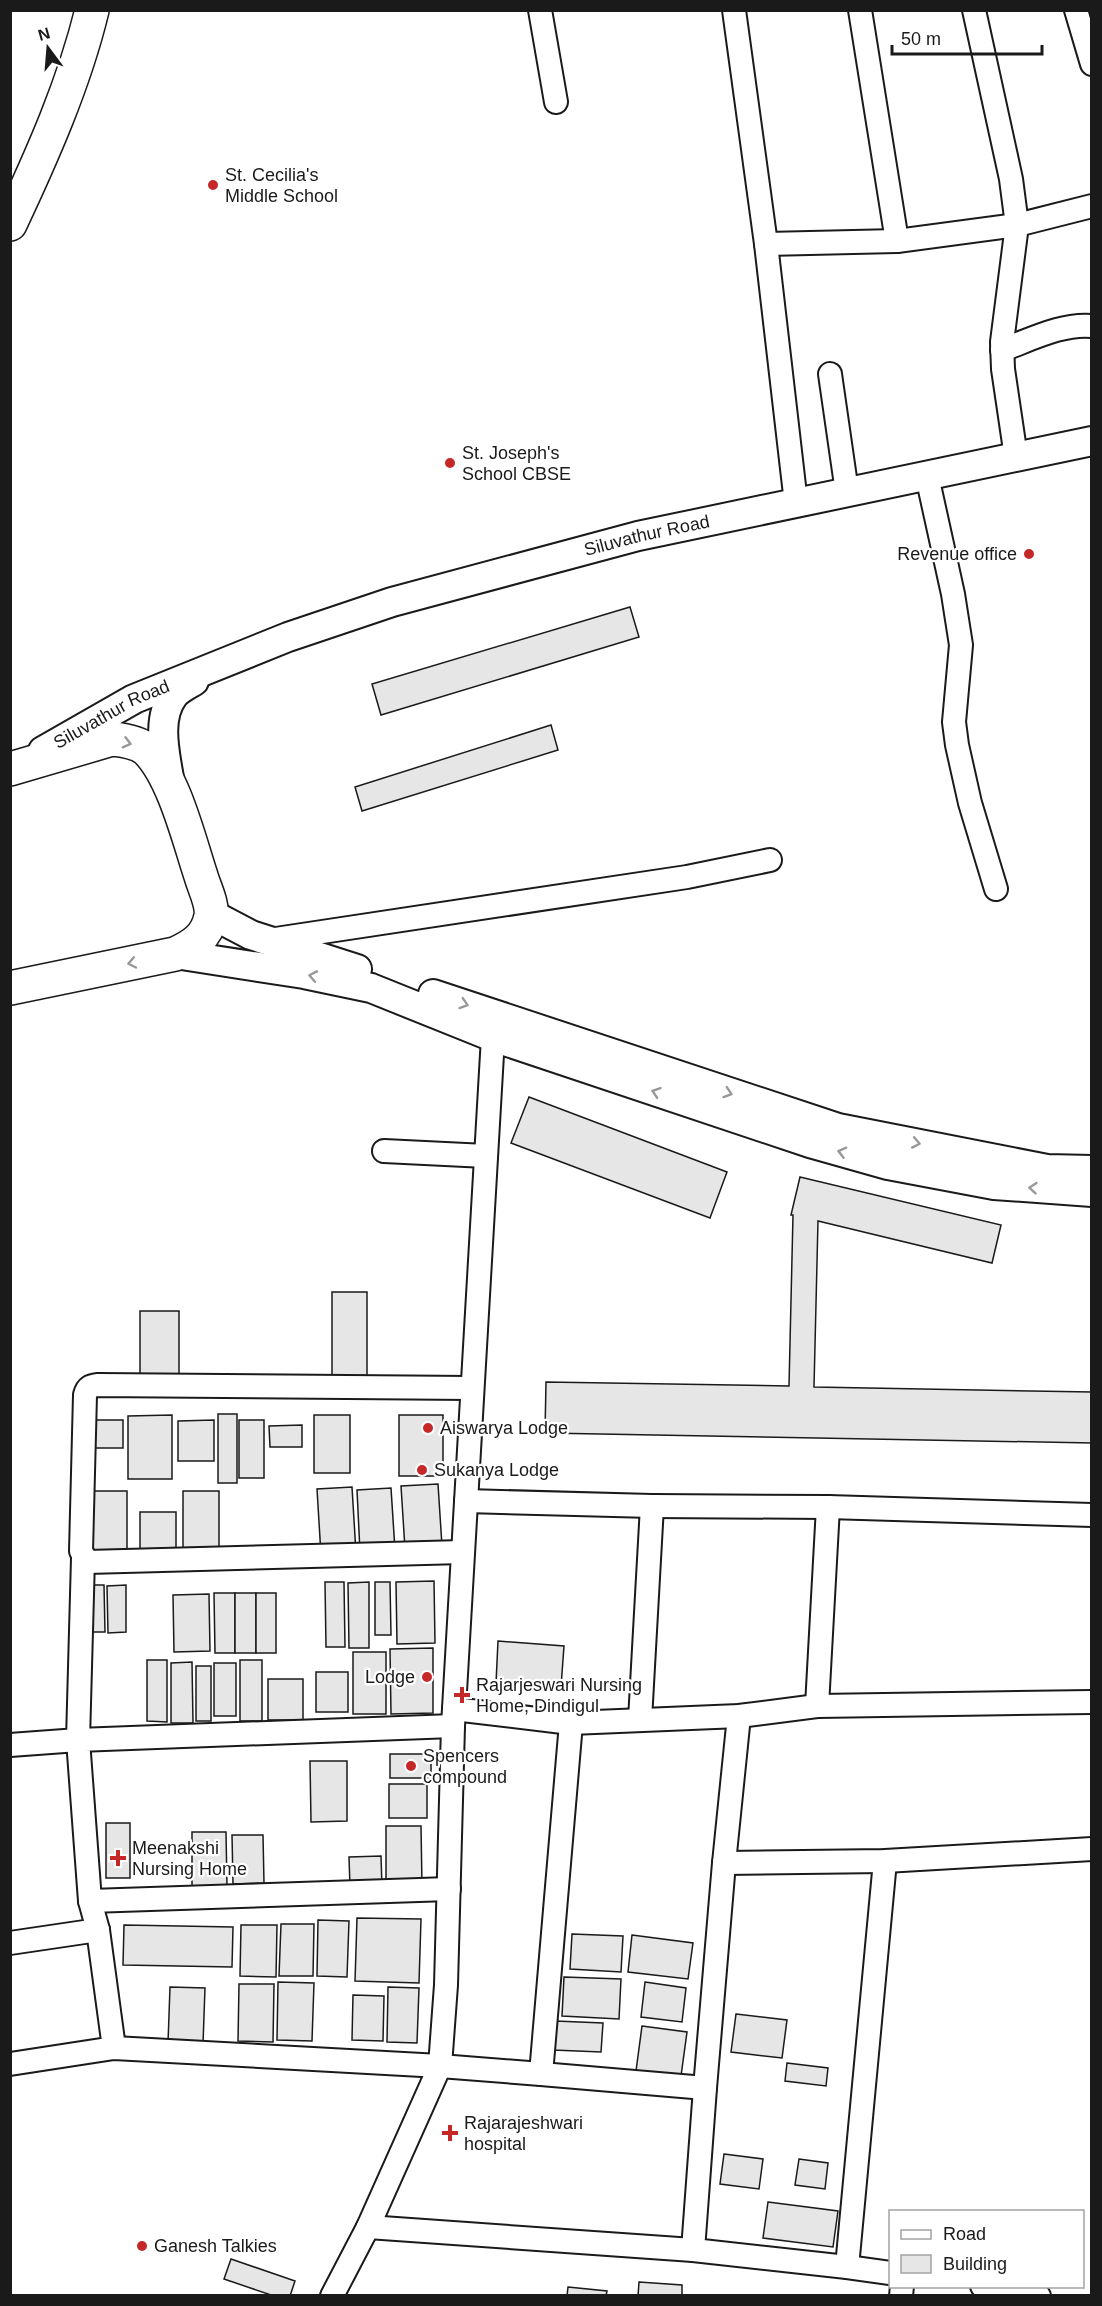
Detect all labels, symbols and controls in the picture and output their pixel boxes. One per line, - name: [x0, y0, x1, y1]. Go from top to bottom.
- north arrow: [18, 18, 78, 78]
- scale bar: [892, 18, 1042, 56]
- text: N: [36, 24, 52, 44]
- text: 50 m: [901, 29, 941, 49]
- place label: St. Cecilia's Middle School: [225, 165, 338, 206]
- marker: St. Cecilia's Middle School: [206, 178, 220, 192]
- place label: St. Joseph's School CBSE: [462, 443, 571, 484]
- marker: St. Joseph's School CBSE: [443, 456, 457, 470]
- street label: Siluvathur Road: [582, 511, 711, 560]
- place label: Revenue office: [897, 544, 1017, 564]
- marker: Revenue office: [1022, 547, 1036, 561]
- street label: Siluvathur Road: [50, 676, 172, 753]
- one-way arrow: [122, 735, 132, 748]
- one-way arrow: [127, 956, 137, 969]
- one-way arrow: [308, 970, 318, 983]
- one-way arrow: [458, 996, 469, 1009]
- one-way arrow: [722, 1086, 733, 1098]
- one-way arrow: [651, 1087, 662, 1099]
- one-way arrow: [911, 1136, 921, 1149]
- one-way arrow: [837, 1147, 848, 1159]
- one-way arrow: [1029, 1182, 1038, 1195]
- place label: Aiswarya Lodge: [440, 1418, 568, 1438]
- marker: Aiswarya Lodge: [421, 1421, 435, 1435]
- place label: Sukanya Lodge: [434, 1460, 559, 1480]
- marker: Sukanya Lodge: [415, 1463, 429, 1477]
- place label: Lodge: [365, 1667, 415, 1687]
- marker: Lodge: [420, 1670, 434, 1684]
- place label: Rajarjeswari Nursing Home, Dindigul: [476, 1675, 642, 1716]
- marker: Rajarjeswari Nursing Home, Dindigul: [453, 1686, 471, 1704]
- place label: Spencers compound: [423, 1746, 507, 1787]
- marker: Spencers compound: [404, 1759, 418, 1773]
- place label: Meenakshi Nursing Home: [132, 1838, 247, 1879]
- marker: Meenakshi Nursing Home: [109, 1849, 127, 1867]
- place label: Rajarajeshwari hospital: [464, 2113, 583, 2154]
- marker: Rajarajeshwari hospital: [441, 2124, 459, 2142]
- legend: [889, 2210, 1084, 2288]
- text: Road: [943, 2224, 986, 2244]
- place label: Ganesh Talkies: [154, 2236, 277, 2256]
- marker: Ganesh Talkies: [135, 2239, 149, 2253]
- text: Building: [943, 2254, 1007, 2274]

